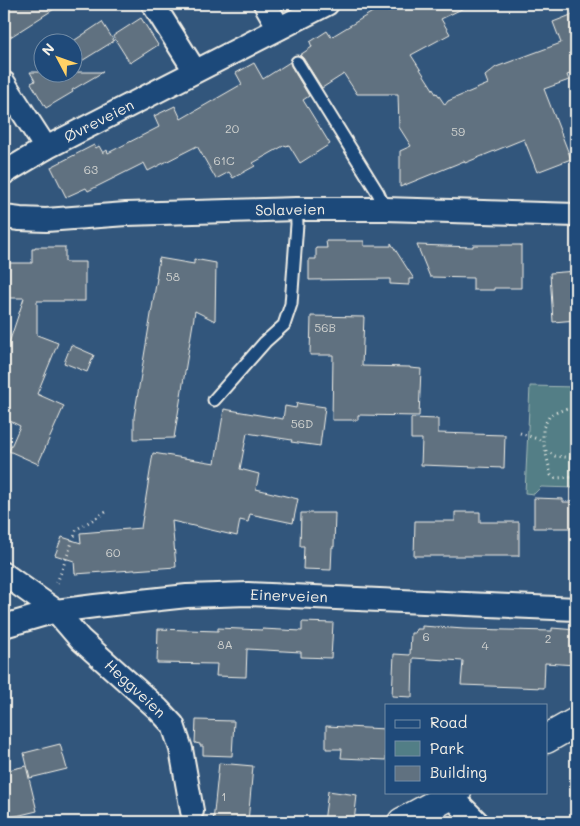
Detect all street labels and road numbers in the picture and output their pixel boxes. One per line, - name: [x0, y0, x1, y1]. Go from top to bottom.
- street label: Øvreveien: [60, 94, 137, 146]
- street label: Solaveien: [255, 198, 325, 220]
- street label: Einerveien: [250, 584, 328, 606]
- street label: Heggveien: [101, 655, 171, 722]

